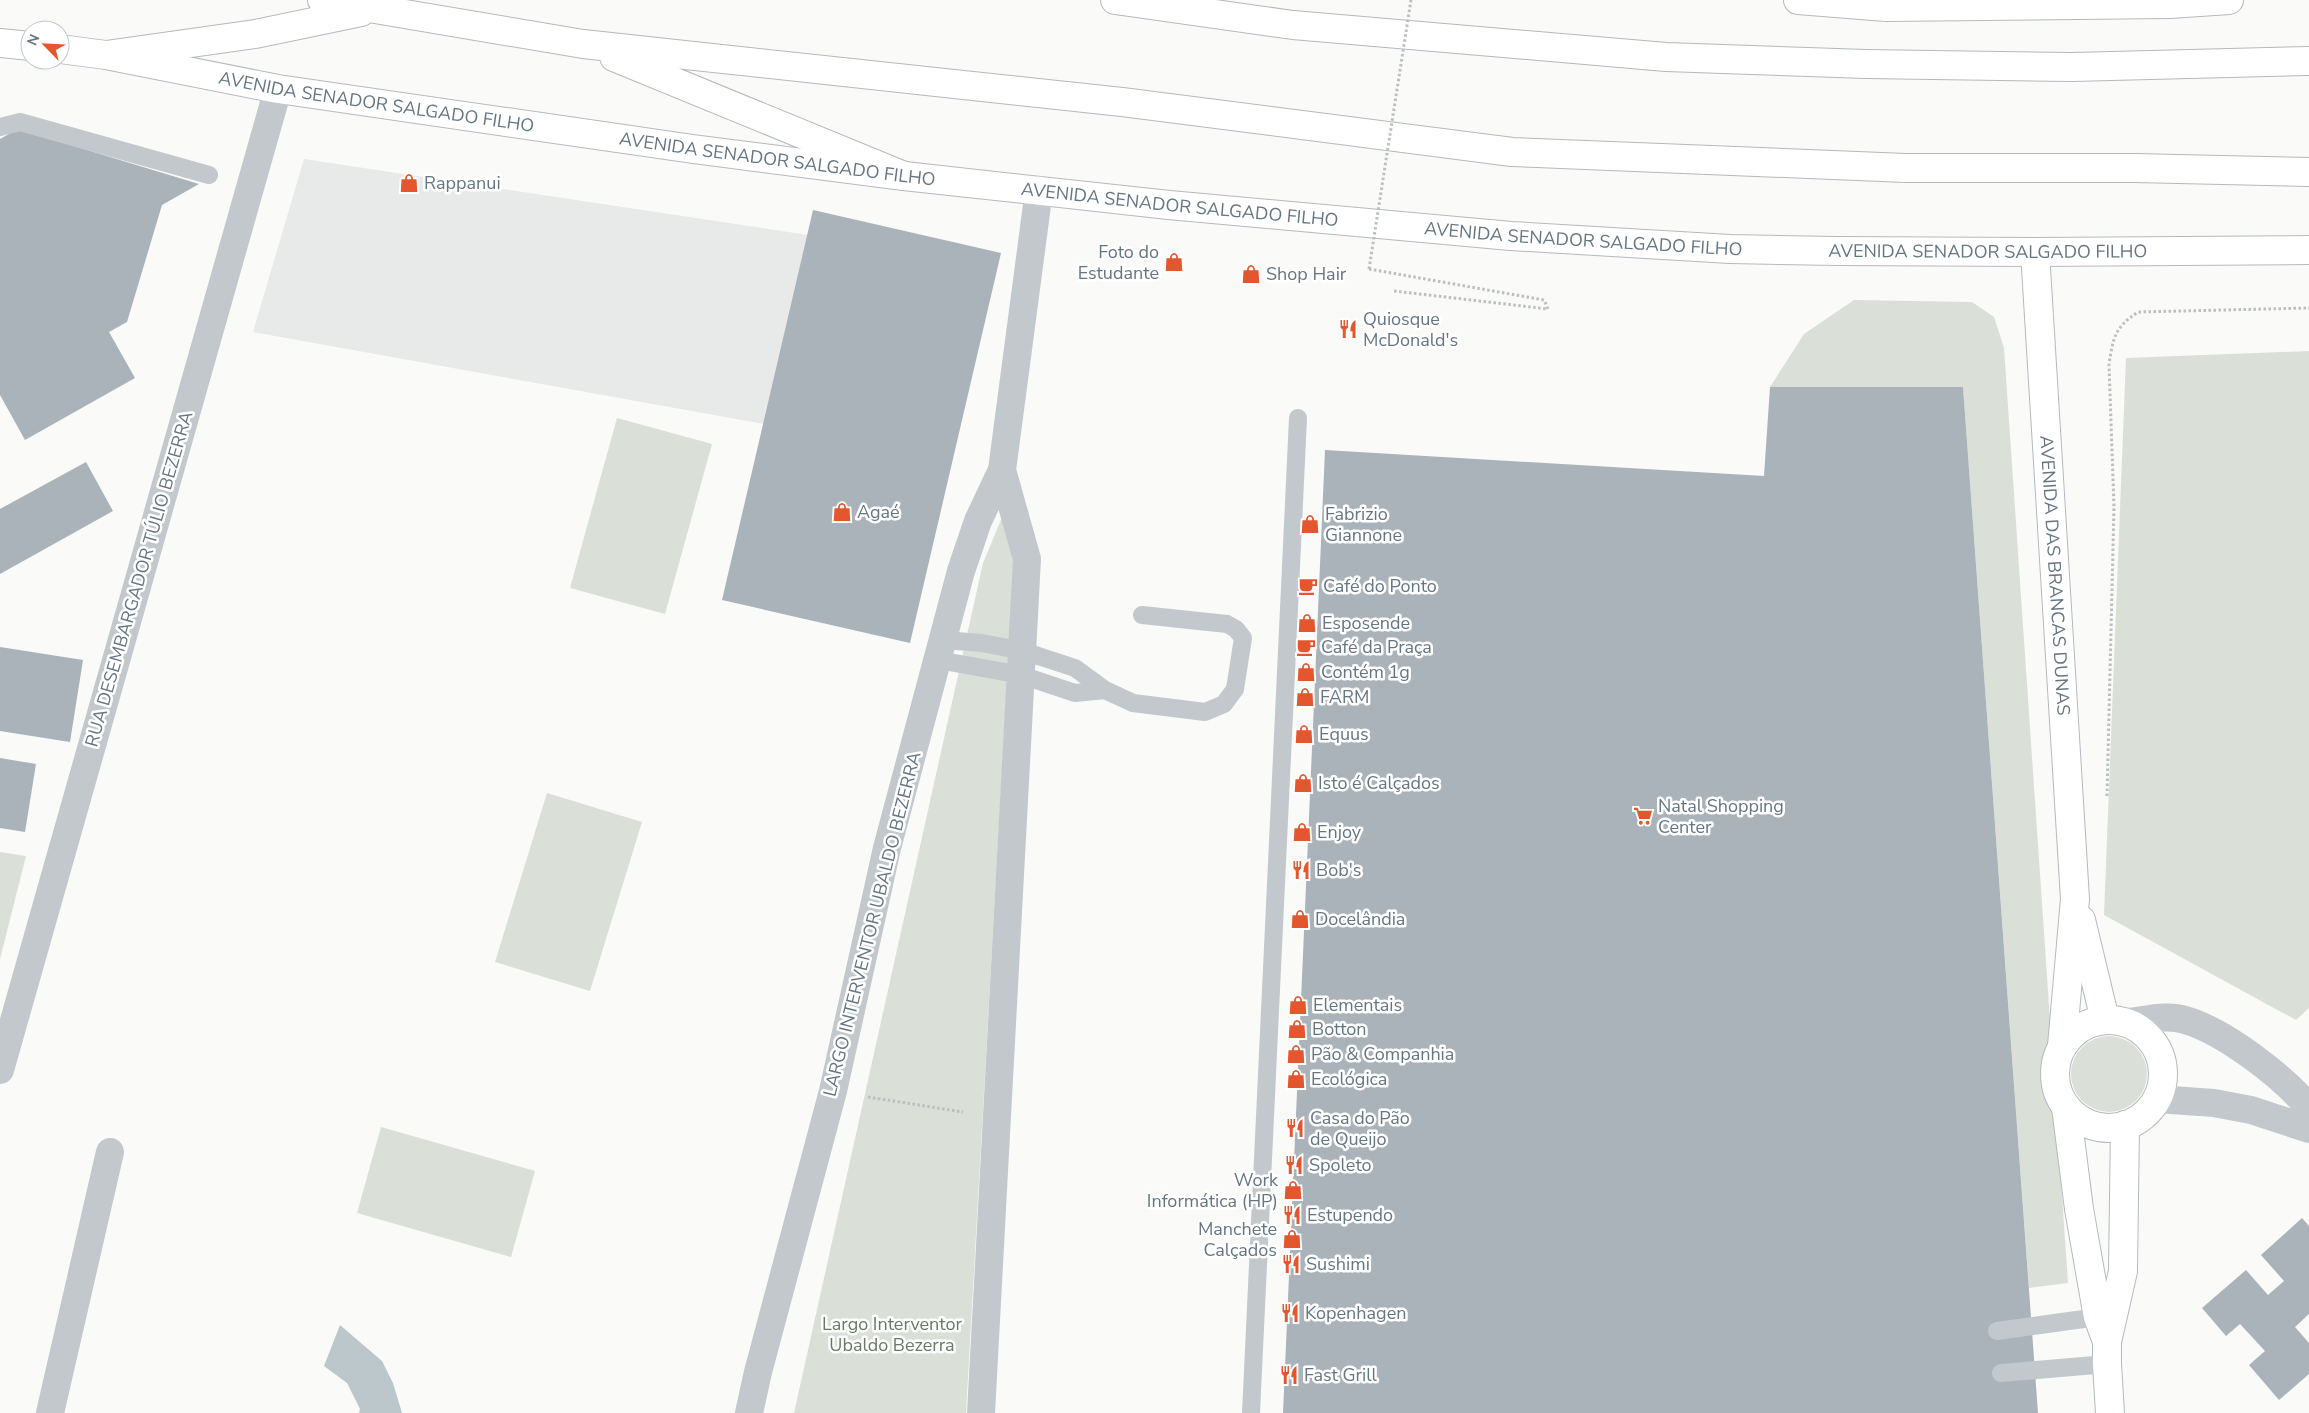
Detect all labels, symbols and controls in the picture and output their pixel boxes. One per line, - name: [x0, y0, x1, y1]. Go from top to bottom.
- north arrow: [20, 20, 70, 70]
- text: N: [23, 31, 44, 49]
- street label: AVENIDA SENADOR SALGADO FILHO: [217, 66, 536, 138]
- street label: AVENIDA SENADOR SALGADO FILHO: [618, 126, 937, 191]
- place label: Rappanui: [424, 171, 501, 195]
- shop icon: Rappanui: [398, 172, 420, 194]
- street label: AVENIDA SENADOR SALGADO FILHO: [1020, 177, 1339, 232]
- street label: AVENIDA SENADOR SALGADO FILHO: [1423, 216, 1743, 261]
- street label: AVENIDA SENADOR SALGADO FILHO: [1828, 239, 2147, 264]
- place label: Foto do Estudante: [1078, 240, 1159, 285]
- shop icon: Foto do Estudante: [1163, 251, 1185, 273]
- place label: Shop Hair: [1266, 262, 1347, 286]
- shop icon: Shop Hair: [1240, 263, 1262, 285]
- place label: Quiosque McDonald's: [1363, 307, 1458, 352]
- restaurant icon: Quiosque McDonald's: [1337, 318, 1359, 340]
- street label: RUA DESEMBARGADOR TÚLIO BEZERRA: [79, 408, 199, 750]
- street label: AVENIDA DAS BRANCAS DUNAS: [2034, 435, 2076, 716]
- place label: Agaé: [857, 500, 900, 524]
- shop icon: Agaé: [831, 501, 853, 523]
- place label: Fabrizio Giannone: [1325, 502, 1402, 547]
- shop icon: Fabrizio Giannone: [1299, 513, 1321, 535]
- place label: Café do Ponto: [1323, 574, 1437, 598]
- cafe icon: Café do Ponto: [1297, 575, 1319, 597]
- place label: Esposende: [1322, 611, 1410, 635]
- shop icon: Esposende: [1296, 612, 1318, 634]
- place label: Café da Praça: [1321, 635, 1432, 659]
- cafe icon: Café da Praça: [1295, 636, 1317, 658]
- place label: Contém 1g: [1321, 660, 1410, 684]
- shop icon: Contém 1g: [1295, 661, 1317, 683]
- place label: FARM: [1320, 685, 1369, 709]
- shop icon: FARM: [1294, 686, 1316, 708]
- place label: Equus: [1319, 722, 1369, 746]
- shop icon: Equus: [1293, 723, 1315, 745]
- street label: LARGO INTERVENTOR UBALDO BEZERRA: [817, 749, 927, 1099]
- place label: Isto é Calçados: [1318, 771, 1440, 795]
- shop icon: Isto é Calçados: [1292, 772, 1314, 794]
- place label: Natal Shopping Center: [1658, 794, 1784, 839]
- supermarket icon: Natal Shopping Center: [1632, 805, 1654, 827]
- place label: Enjoy: [1317, 820, 1362, 844]
- shop icon: Enjoy: [1291, 821, 1313, 843]
- place label: Bob's: [1316, 858, 1361, 882]
- restaurant icon: Bob's: [1290, 859, 1312, 881]
- place label: Docelândia: [1315, 907, 1405, 931]
- shop icon: Docelândia: [1289, 908, 1311, 930]
- place label: Elementais: [1313, 993, 1402, 1017]
- shop icon: Elementais: [1287, 994, 1309, 1016]
- place label: Botton: [1312, 1017, 1367, 1041]
- shop icon: Botton: [1286, 1018, 1308, 1040]
- place label: Pão & Companhia: [1311, 1042, 1454, 1066]
- shop icon: Pão & Companhia: [1285, 1043, 1307, 1065]
- place label: Ecológica: [1311, 1067, 1387, 1091]
- shop icon: Ecológica: [1285, 1068, 1307, 1090]
- place label: Casa do Pão de Queijo: [1310, 1106, 1410, 1151]
- restaurant icon: Casa do Pão de Queijo: [1284, 1117, 1306, 1139]
- place label: Spoleto: [1309, 1153, 1372, 1177]
- restaurant icon: Spoleto: [1283, 1154, 1305, 1176]
- place label: Work Informática (HP): [1147, 1168, 1279, 1213]
- shop icon: Work Informática (HP): [1282, 1179, 1304, 1201]
- place label: Estupendo: [1307, 1203, 1393, 1227]
- restaurant icon: Estupendo: [1281, 1204, 1303, 1226]
- place label: Manchete Calçados: [1198, 1217, 1277, 1262]
- shop icon: Manchete Calçados: [1281, 1228, 1303, 1250]
- place label: Sushimi: [1306, 1252, 1370, 1276]
- restaurant icon: Sushimi: [1280, 1253, 1302, 1275]
- place label: Kopenhagen: [1305, 1301, 1406, 1325]
- restaurant icon: Kopenhagen: [1279, 1302, 1301, 1324]
- park label: Largo Interventor Ubaldo Bezerra: [822, 1312, 963, 1357]
- place label: Fast Grill: [1304, 1363, 1378, 1387]
- restaurant icon: Fast Grill: [1278, 1364, 1300, 1386]

